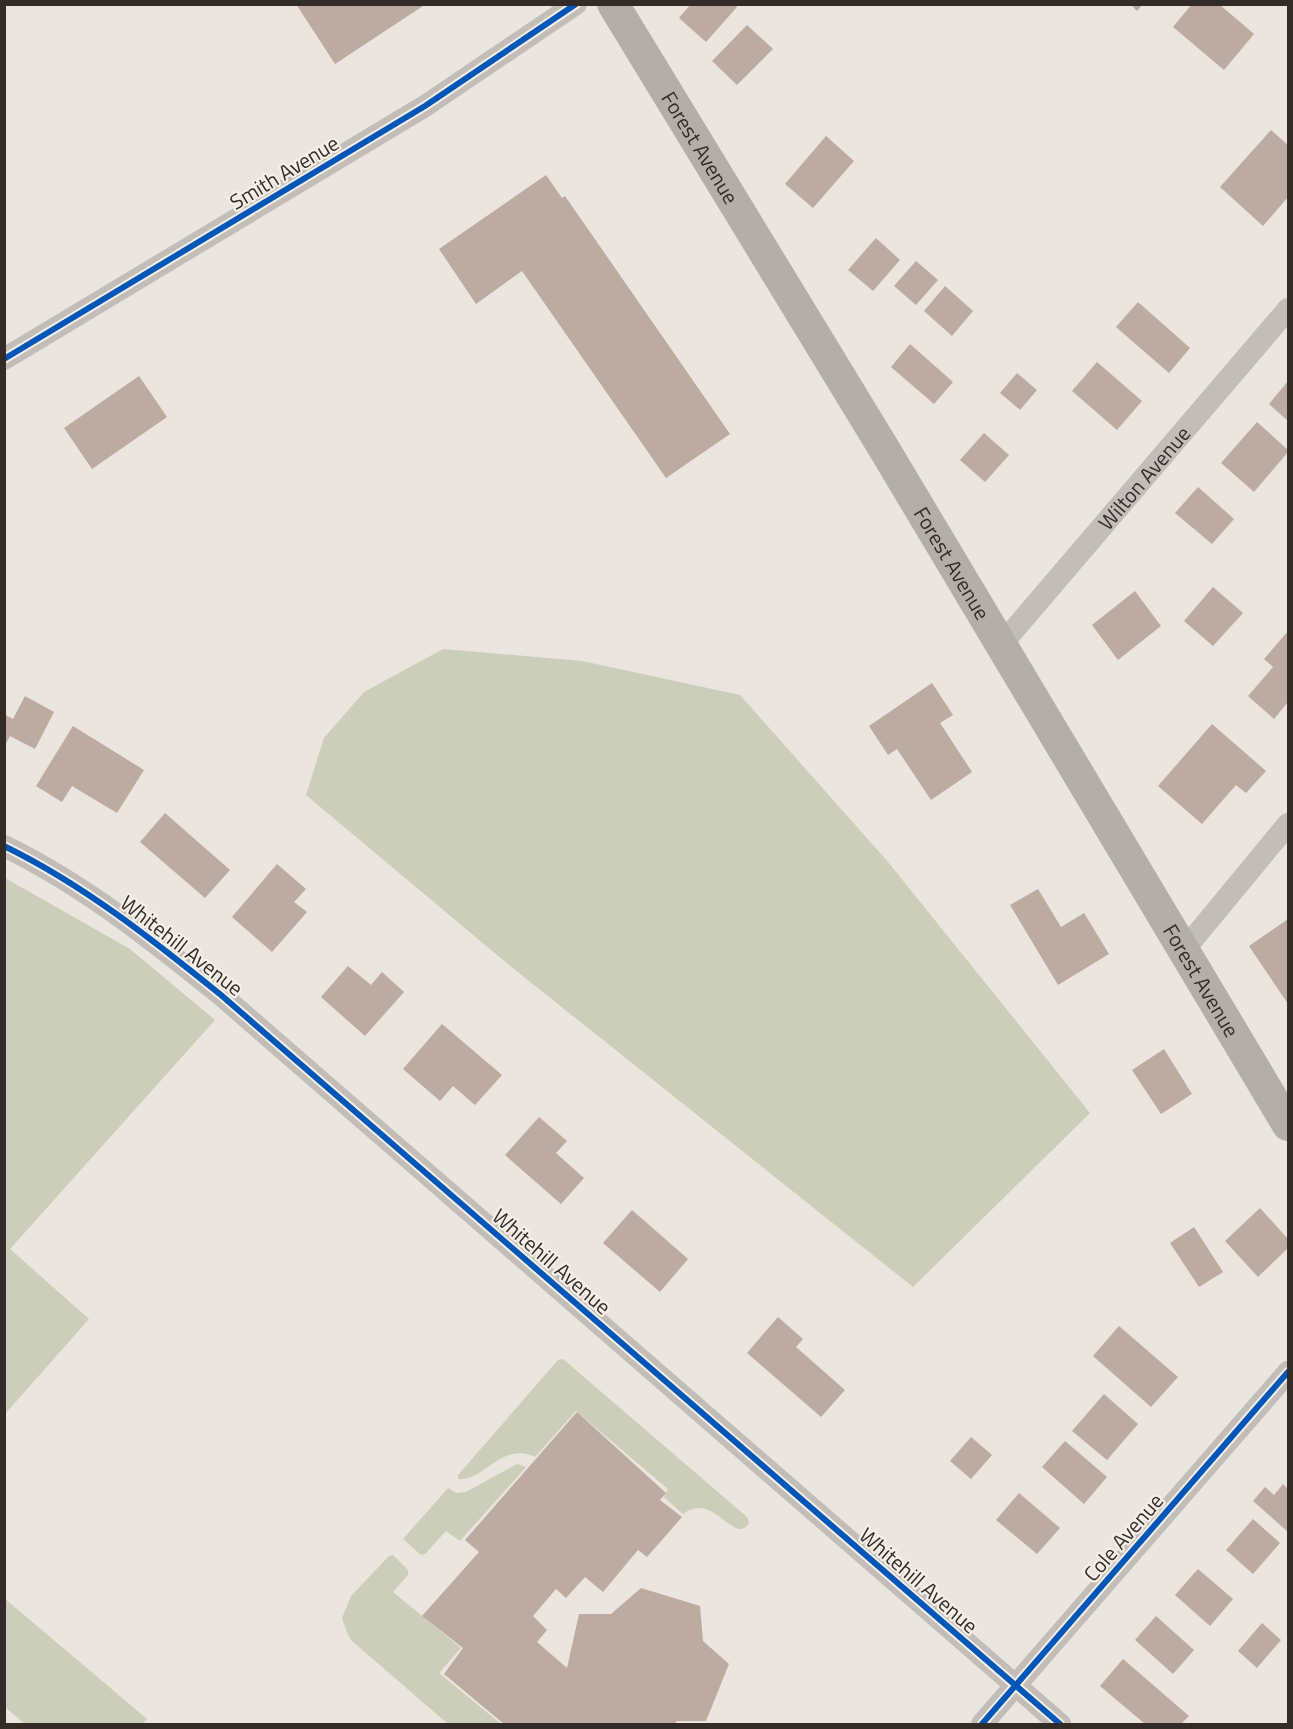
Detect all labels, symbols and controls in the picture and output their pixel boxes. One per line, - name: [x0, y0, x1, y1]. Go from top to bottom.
- street label: Forest Avenue: [654, 85, 747, 210]
- street label: Smith Avenue: [223, 127, 345, 217]
- street label: Wilton Avenue: [1090, 419, 1198, 537]
- street label: Forest Avenue: [906, 500, 999, 626]
- street label: Whitehill Avenue: [114, 887, 250, 1003]
- street label: Forest Avenue: [1155, 918, 1248, 1043]
- street label: Whitehill Avenue: [486, 1200, 618, 1322]
- street label: Cole Avenue: [1075, 1486, 1171, 1588]
- street label: Whitehill Avenue: [853, 1519, 985, 1641]

